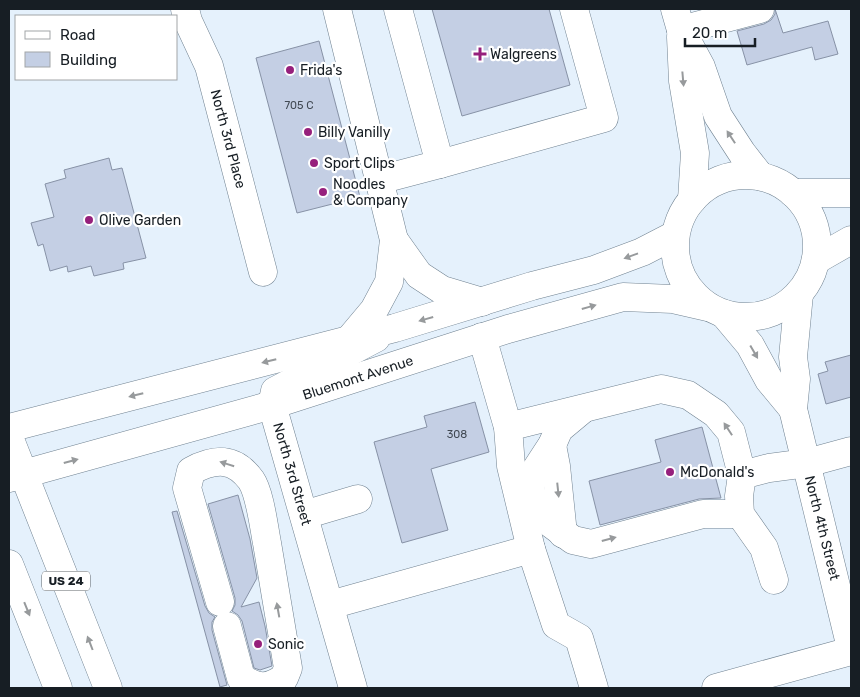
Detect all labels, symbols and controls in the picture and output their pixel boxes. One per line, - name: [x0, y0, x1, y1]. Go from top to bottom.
- legend: [15, 15, 178, 80]
- scale bar: [685, 15, 755, 47]
- text: 20 m: [692, 24, 727, 42]
- text: Road: [60, 26, 96, 44]
- place label: Walgreens: [490, 46, 557, 63]
- marker: Walgreens: [474, 48, 486, 60]
- text: Building: [60, 51, 117, 69]
- place label: Frida's: [300, 62, 342, 79]
- marker: Frida's: [284, 64, 296, 76]
- one-way arrow: [679, 71, 687, 87]
- street label: North 3rd Place: [207, 88, 249, 190]
- house number: 705 C: [284, 99, 314, 112]
- place label: Billy Vanilly: [318, 124, 391, 141]
- marker: Billy Vanilly: [302, 126, 314, 138]
- one-way arrow: [727, 130, 736, 144]
- place label: Sport Clips: [324, 155, 395, 172]
- marker: Sport Clips: [308, 157, 320, 169]
- place label: Noodles & Company: [333, 176, 408, 209]
- marker: Noodles & Company: [317, 186, 329, 198]
- place label: Olive Garden: [99, 212, 181, 229]
- marker: Olive Garden: [83, 214, 95, 226]
- one-way arrow: [624, 253, 639, 260]
- one-way arrow: [581, 303, 597, 311]
- one-way arrow: [418, 315, 433, 323]
- one-way arrow: [750, 346, 759, 359]
- street label: Bluemont Avenue: [300, 352, 416, 404]
- one-way arrow: [261, 357, 276, 365]
- one-way arrow: [128, 392, 143, 400]
- street label: North 3rd Street: [269, 421, 315, 528]
- one-way arrow: [723, 423, 732, 436]
- house number: 308: [447, 428, 467, 441]
- one-way arrow: [64, 456, 79, 464]
- one-way arrow: [220, 459, 235, 467]
- place label: McDonald's: [680, 464, 754, 481]
- marker: McDonald's: [664, 466, 676, 478]
- street label: North 4th Street: [801, 474, 843, 583]
- one-way arrow: [554, 482, 562, 498]
- one-way arrow: [602, 535, 617, 543]
- road number: US 24: [42, 572, 90, 590]
- one-way arrow: [273, 601, 281, 617]
- one-way arrow: [23, 602, 31, 617]
- one-way arrow: [86, 635, 94, 650]
- place label: Sonic: [268, 636, 305, 653]
- marker: Sonic: [252, 638, 264, 650]

